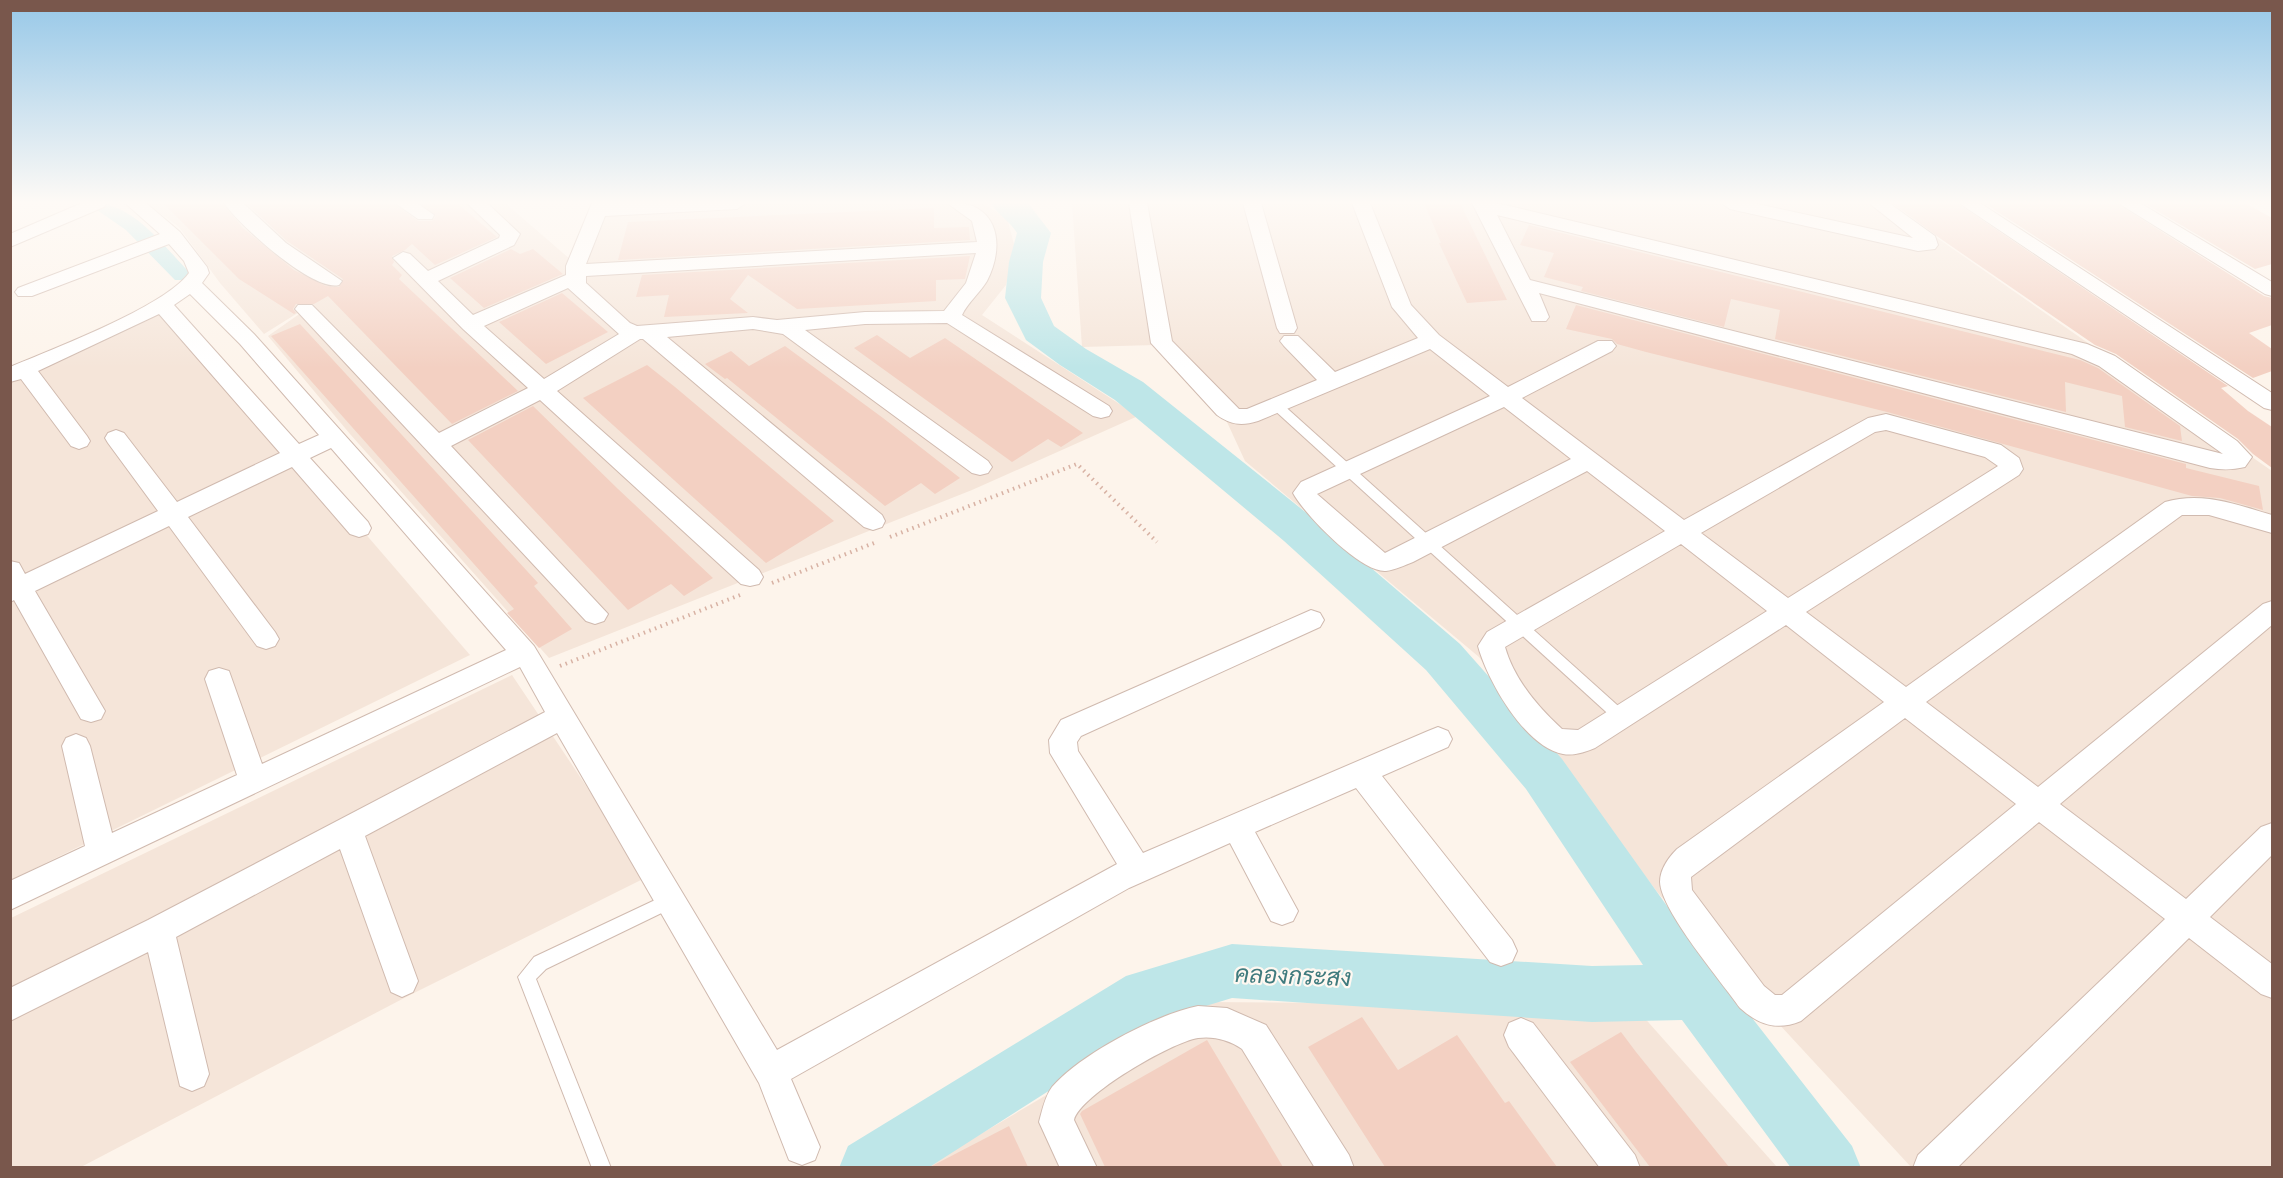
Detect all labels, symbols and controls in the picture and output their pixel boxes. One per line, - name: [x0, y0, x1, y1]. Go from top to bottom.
- water label: คลองกระสง: [1234, 960, 1352, 992]

